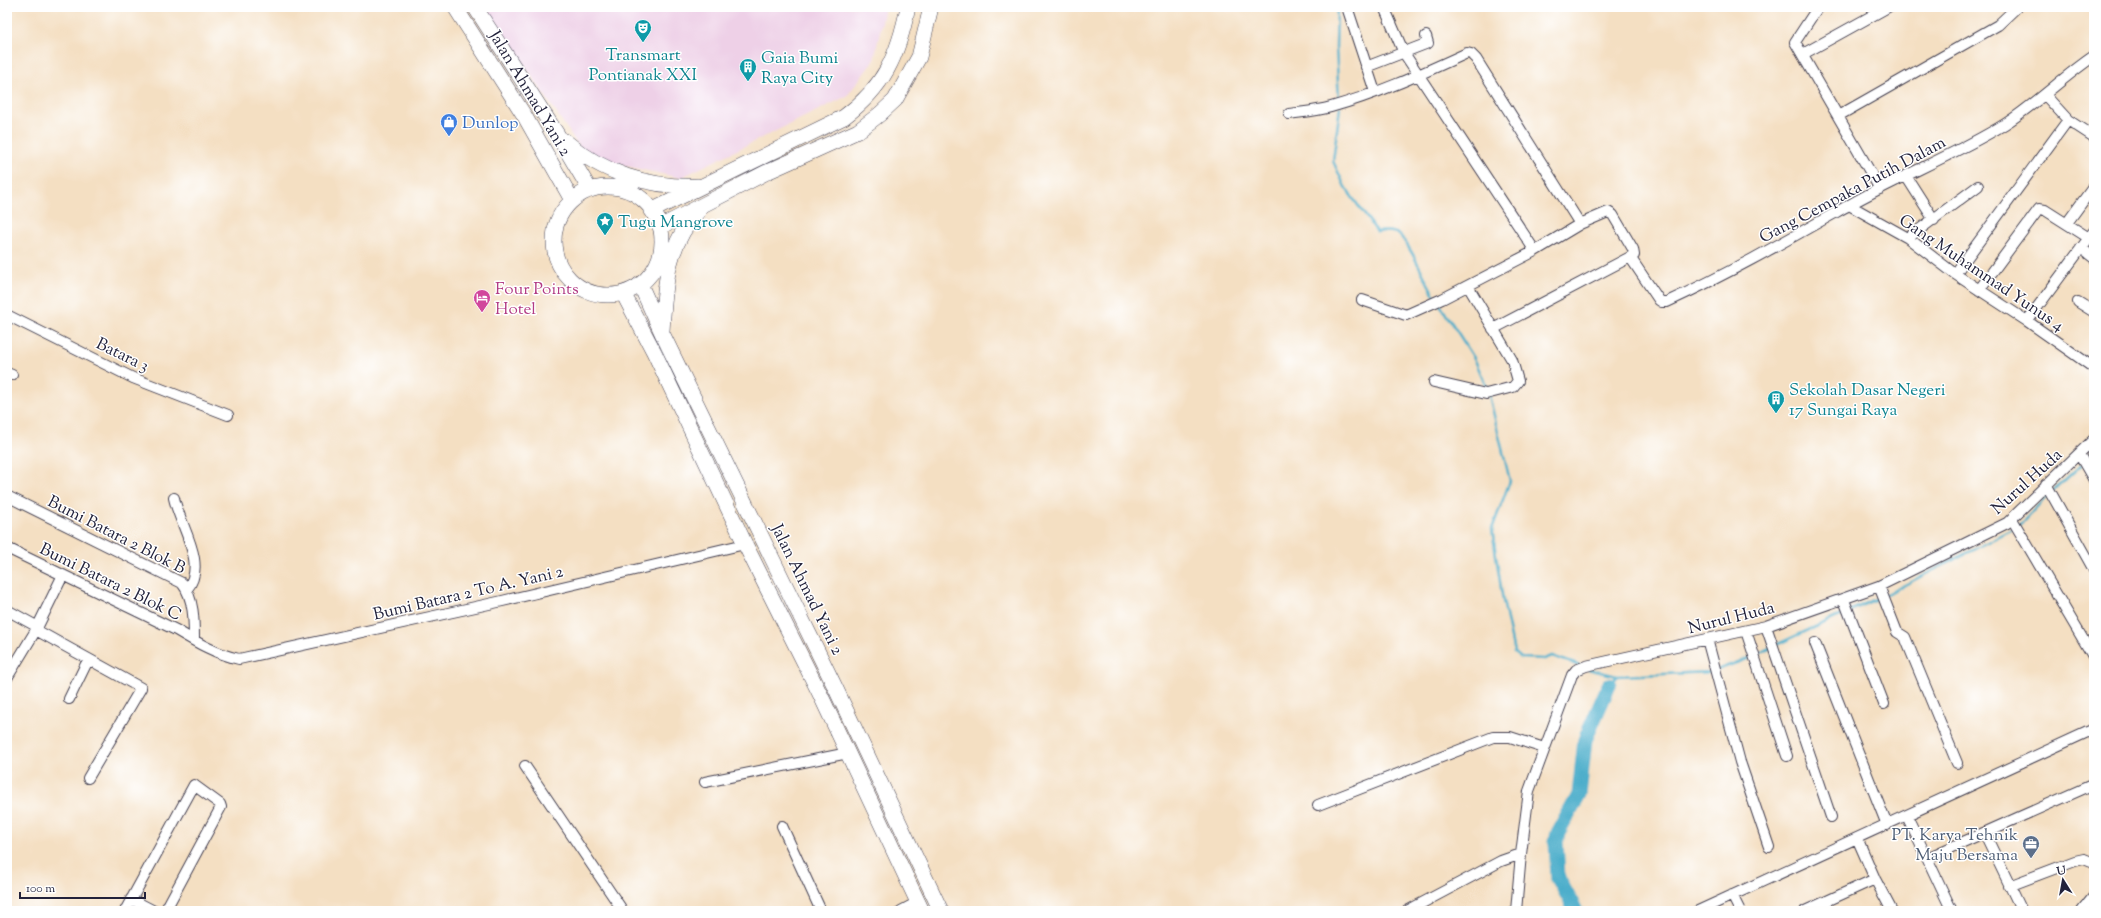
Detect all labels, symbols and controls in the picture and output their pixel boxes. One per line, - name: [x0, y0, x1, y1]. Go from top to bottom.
- theatre icon: Transmart Pontianak XXI: [633, 18, 653, 43]
- street label: Jalan Ahmad Yani 2: [482, 26, 576, 161]
- place label: Transmart Pontianak XXI: [589, 44, 698, 88]
- place label: Gaia Bumi Raya City: [761, 47, 839, 91]
- building icon: Gaia Bumi Raya City: [738, 57, 758, 82]
- shop icon: Dunlop: [439, 112, 459, 137]
- place label: Dunlop: [462, 112, 518, 136]
- street label: Gang Cempaka Putih Dalam: [1756, 131, 1950, 250]
- street label: Gang Muhammad Yunus 4: [1893, 209, 2069, 338]
- place icon: Tugu Mangrove: [595, 211, 615, 236]
- place label: Tugu Mangrove: [618, 211, 733, 235]
- place label: Four Points Hotel: [495, 278, 579, 322]
- hotel icon: Four Points Hotel: [472, 288, 492, 313]
- street label: Batara 3: [91, 333, 153, 379]
- place label: Sekolah Dasar Negeri 17 Sungai Raya: [1789, 379, 1946, 423]
- building icon: Sekolah Dasar Negeri 17 Sungai Raya: [1766, 389, 1786, 414]
- street label: Nurul Huda: [1986, 444, 2068, 521]
- street label: Bumi Batara 2 Blok B: [43, 491, 190, 581]
- street label: Jalan Ahmad Yani 2: [764, 519, 848, 659]
- street label: Bumi Batara 2 Blok C: [35, 538, 185, 628]
- street label: Bumi Batara 2 To A. Yani 2: [371, 560, 566, 628]
- street label: Nurul Huda: [1686, 597, 1777, 641]
- place label: PT. Karya Tehnik Maju Bersama: [1891, 824, 2018, 868]
- office icon: PT. Karya Tehnik Maju Bersama: [2021, 834, 2041, 859]
- north arrow: [2043, 860, 2083, 900]
- text: U: [2054, 862, 2067, 880]
- scale bar: [20, 874, 145, 900]
- text: 100 m: [26, 880, 55, 898]

